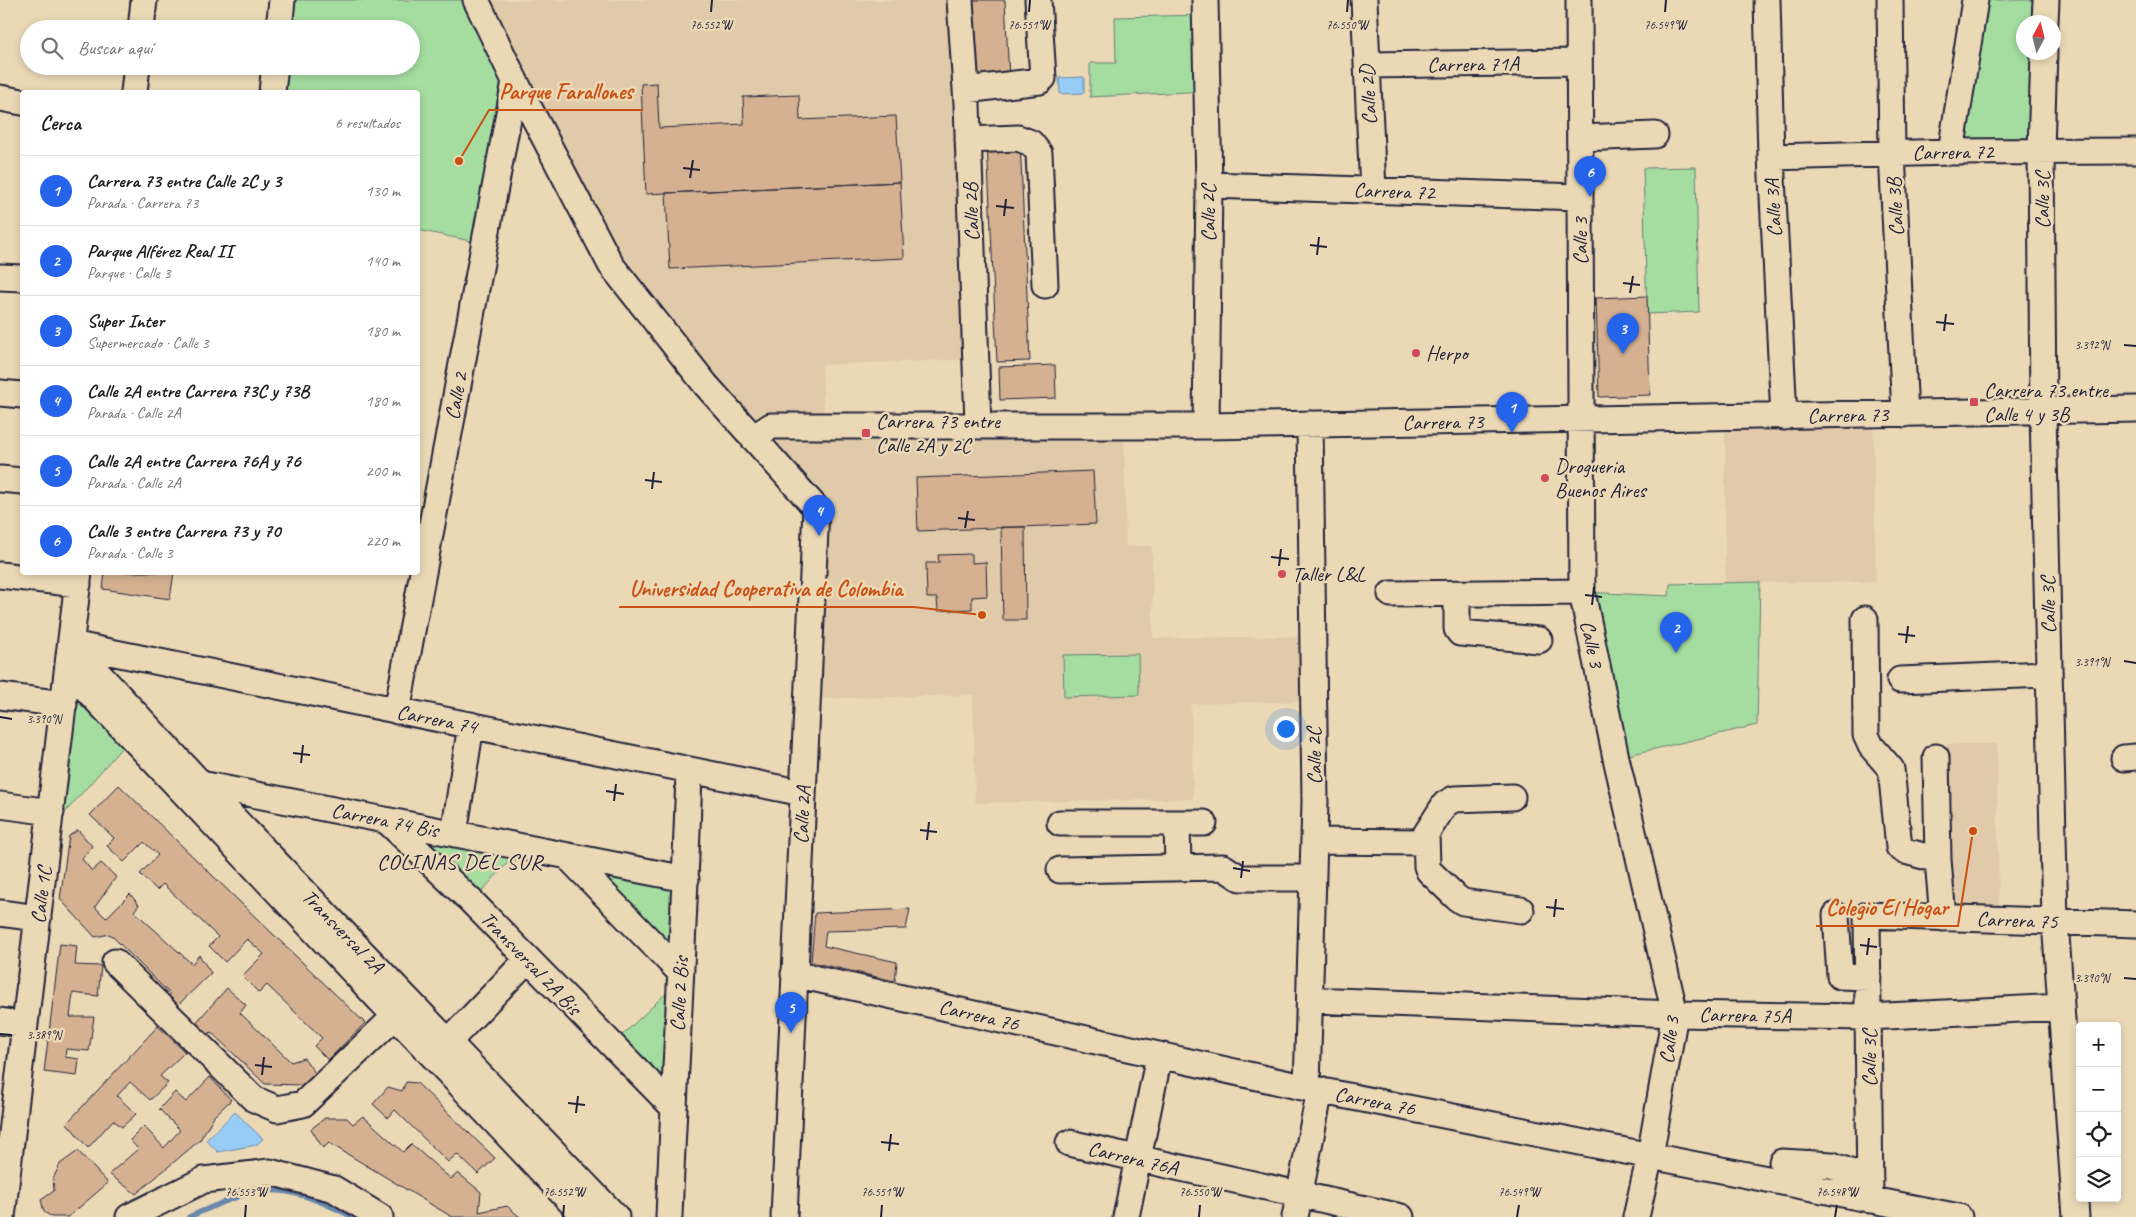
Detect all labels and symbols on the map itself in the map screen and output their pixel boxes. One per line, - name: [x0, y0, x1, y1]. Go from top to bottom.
- north arrow: [2016, 15, 2061, 60]
- text: 76.552°W: [690, 17, 734, 33]
- text: 76.551°W: [1008, 17, 1052, 33]
- text: 76.550°W: [1326, 17, 1370, 33]
- text: 76.549°W: [1644, 17, 1688, 33]
- street label: Carrera 71A: [1427, 50, 1521, 78]
- street label: Calle 2D: [1353, 63, 1383, 125]
- callout: Parque Farallones: [489, 73, 643, 110]
- text: Parque Farallones: [499, 78, 635, 106]
- street label: Carrera 72: [1912, 138, 1995, 166]
- pin: 6: [1574, 156, 1606, 197]
- street label: Calle 3C: [2029, 169, 2055, 229]
- street label: Calle 3B: [1880, 175, 1910, 237]
- street label: Carrera 72: [1353, 177, 1437, 205]
- street label: Calle 3A: [1758, 177, 1788, 238]
- street label: Calle 2B: [957, 180, 985, 242]
- street label: Calle 2C: [1195, 182, 1221, 242]
- street label: Calle 3: [1567, 216, 1593, 265]
- pin: 3: [1607, 313, 1639, 354]
- text: 3.392°N: [2075, 337, 2111, 353]
- place label: Herpo: [1426, 340, 1470, 366]
- marker: Herpo: [1410, 347, 1422, 359]
- street label: Calle 2: [439, 369, 474, 422]
- place label: Carrera 73 entre Calle 4 y 3B: [1984, 377, 2109, 427]
- pin: 1: [1496, 392, 1528, 433]
- marker: Carrera 73 entre Calle 4 y 3B: [1968, 396, 1980, 408]
- street label: Carrera 73: [1807, 401, 1890, 429]
- place label: Carrera 73 entre Calle 2A y 2C: [876, 408, 1001, 458]
- street label: Carrera 73: [1402, 408, 1485, 436]
- marker: Carrera 73 entre Calle 2A y 2C: [860, 427, 872, 439]
- place label: Drogueria Buenos Aires: [1555, 453, 1647, 503]
- marker: Drogueria Buenos Aires: [1539, 472, 1551, 484]
- pin: 4: [803, 495, 835, 536]
- place label: Taller L&L: [1292, 561, 1366, 587]
- marker: Taller L&L: [1276, 568, 1288, 580]
- callout: Universidad Cooperativa de Colombia: [619, 570, 914, 607]
- street label: Calle 3C: [2034, 574, 2061, 634]
- text: Universidad Cooperativa de Colombia: [630, 575, 904, 603]
- pin: 2: [1660, 612, 1692, 653]
- street label: Calle 3: [1574, 618, 1610, 671]
- text: 3.391°N: [2075, 654, 2111, 670]
- street label: Carrera 74: [395, 698, 482, 740]
- text: 3.390°N: [27, 711, 63, 727]
- your location: [1273, 716, 1299, 742]
- street label: Calle 2C: [1300, 725, 1327, 785]
- street label: Calle 2A: [787, 784, 817, 845]
- street label: Carrera 74 Bis: [329, 797, 443, 843]
- district label: COLINAS DEL SUR: [377, 848, 545, 876]
- street label: Calle 1C: [25, 863, 58, 925]
- street label: Transversal 2A: [297, 884, 390, 980]
- callout: Colegio El Hogar: [1816, 889, 1958, 926]
- text: Colegio El Hogar: [1826, 894, 1950, 922]
- street label: Transversal 2A Bis: [475, 906, 588, 1022]
- street label: Carrera 75: [1976, 906, 2060, 934]
- street label: Calle 2 Bis: [664, 954, 694, 1032]
- text: 3.390°N: [2075, 970, 2111, 986]
- pin: 5: [775, 992, 807, 1033]
- street label: Carrera 76: [937, 993, 1022, 1037]
- street label: Carrera 75A: [1699, 1001, 1793, 1029]
- street label: Calle 3: [1653, 1013, 1685, 1065]
- text: 3.389°N: [27, 1027, 63, 1043]
- street label: Calle 3C: [1856, 1027, 1882, 1087]
- street label: Carrera 76: [1333, 1080, 1418, 1122]
- street label: Carrera 76A: [1085, 1135, 1182, 1181]
- text: 76.553°W: [225, 1184, 269, 1200]
- text: 76.552°W: [543, 1184, 587, 1200]
- text: 76.551°W: [861, 1184, 905, 1200]
- text: 76.550°W: [1179, 1184, 1223, 1200]
- text: 76.549°W: [1498, 1184, 1542, 1200]
- text: 76.548°W: [1816, 1184, 1860, 1200]

